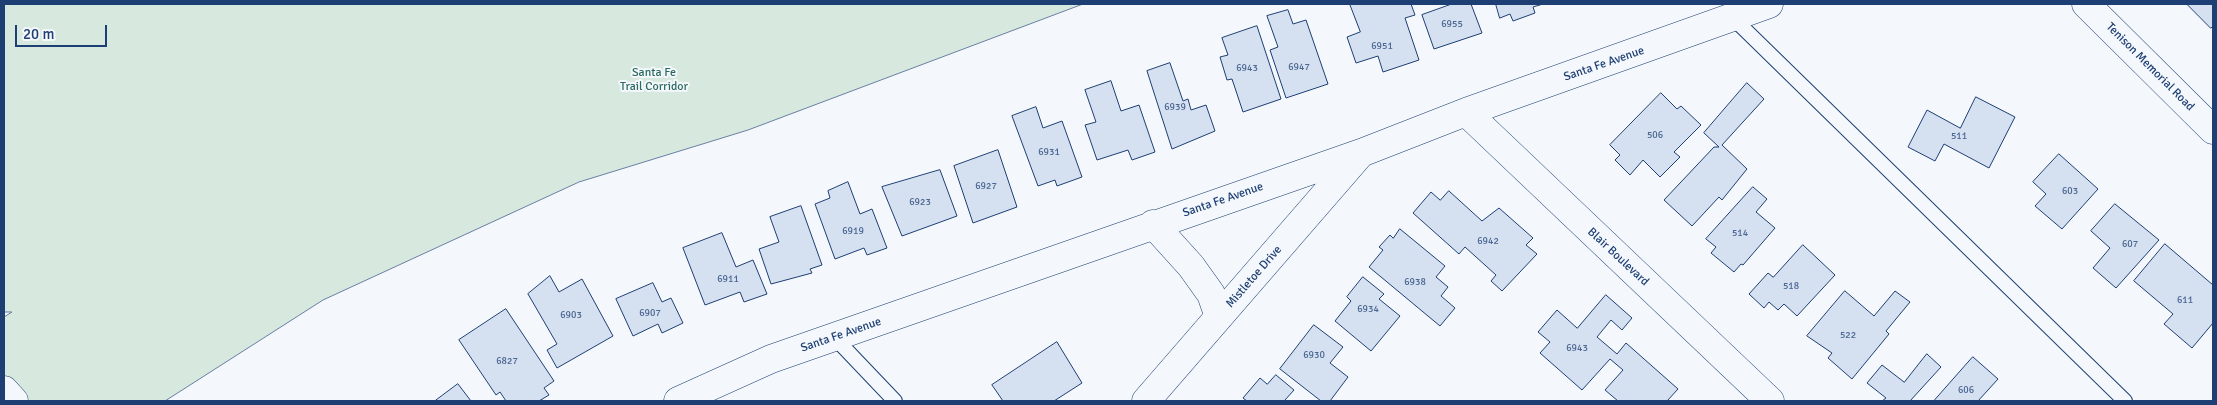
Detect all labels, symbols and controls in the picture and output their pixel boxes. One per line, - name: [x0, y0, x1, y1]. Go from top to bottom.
- scale bar: [18, 15, 110, 47]
- house number: 6955: [1441, 18, 1463, 30]
- street label: Tenison Memorial Road: [2103, 20, 2197, 114]
- text: 20 m: [23, 25, 54, 43]
- house number: 6951: [1371, 40, 1393, 52]
- street label: Santa Fe Avenue: [1562, 43, 1646, 85]
- house number: 6947: [1288, 61, 1310, 73]
- house number: 6943: [1236, 62, 1258, 74]
- park label: Santa Fe Trail Corridor: [620, 66, 688, 94]
- house number: 6939: [1164, 101, 1186, 113]
- house number: 506: [1647, 129, 1663, 141]
- house number: 511: [1951, 130, 1967, 142]
- house number: 6931: [1038, 146, 1060, 158]
- street label: Santa Fe Avenue: [1181, 179, 1265, 221]
- house number: 6927: [975, 180, 997, 192]
- house number: 603: [2062, 185, 2078, 197]
- house number: 6923: [909, 196, 931, 208]
- house number: 6919: [842, 225, 864, 237]
- street label: Blair Boulevard: [1584, 225, 1652, 289]
- house number: 514: [1732, 227, 1748, 239]
- house number: 6942: [1477, 235, 1499, 247]
- house number: 607: [2122, 238, 2138, 250]
- street label: Mistletoe Drive: [1223, 243, 1285, 311]
- house number: 6911: [717, 273, 739, 285]
- house number: 6938: [1404, 276, 1426, 288]
- house number: 518: [1783, 280, 1799, 292]
- house number: 611: [2177, 294, 2193, 306]
- house number: 6934: [1357, 303, 1379, 315]
- house number: 6907: [639, 307, 661, 319]
- house number: 6903: [560, 309, 582, 321]
- street label: Santa Fe Avenue: [799, 314, 883, 356]
- house number: 522: [1840, 329, 1856, 341]
- house number: 6943: [1566, 342, 1588, 354]
- house number: 6930: [1303, 349, 1325, 361]
- house number: 6827: [496, 355, 518, 367]
- house number: 606: [1958, 384, 1974, 396]

